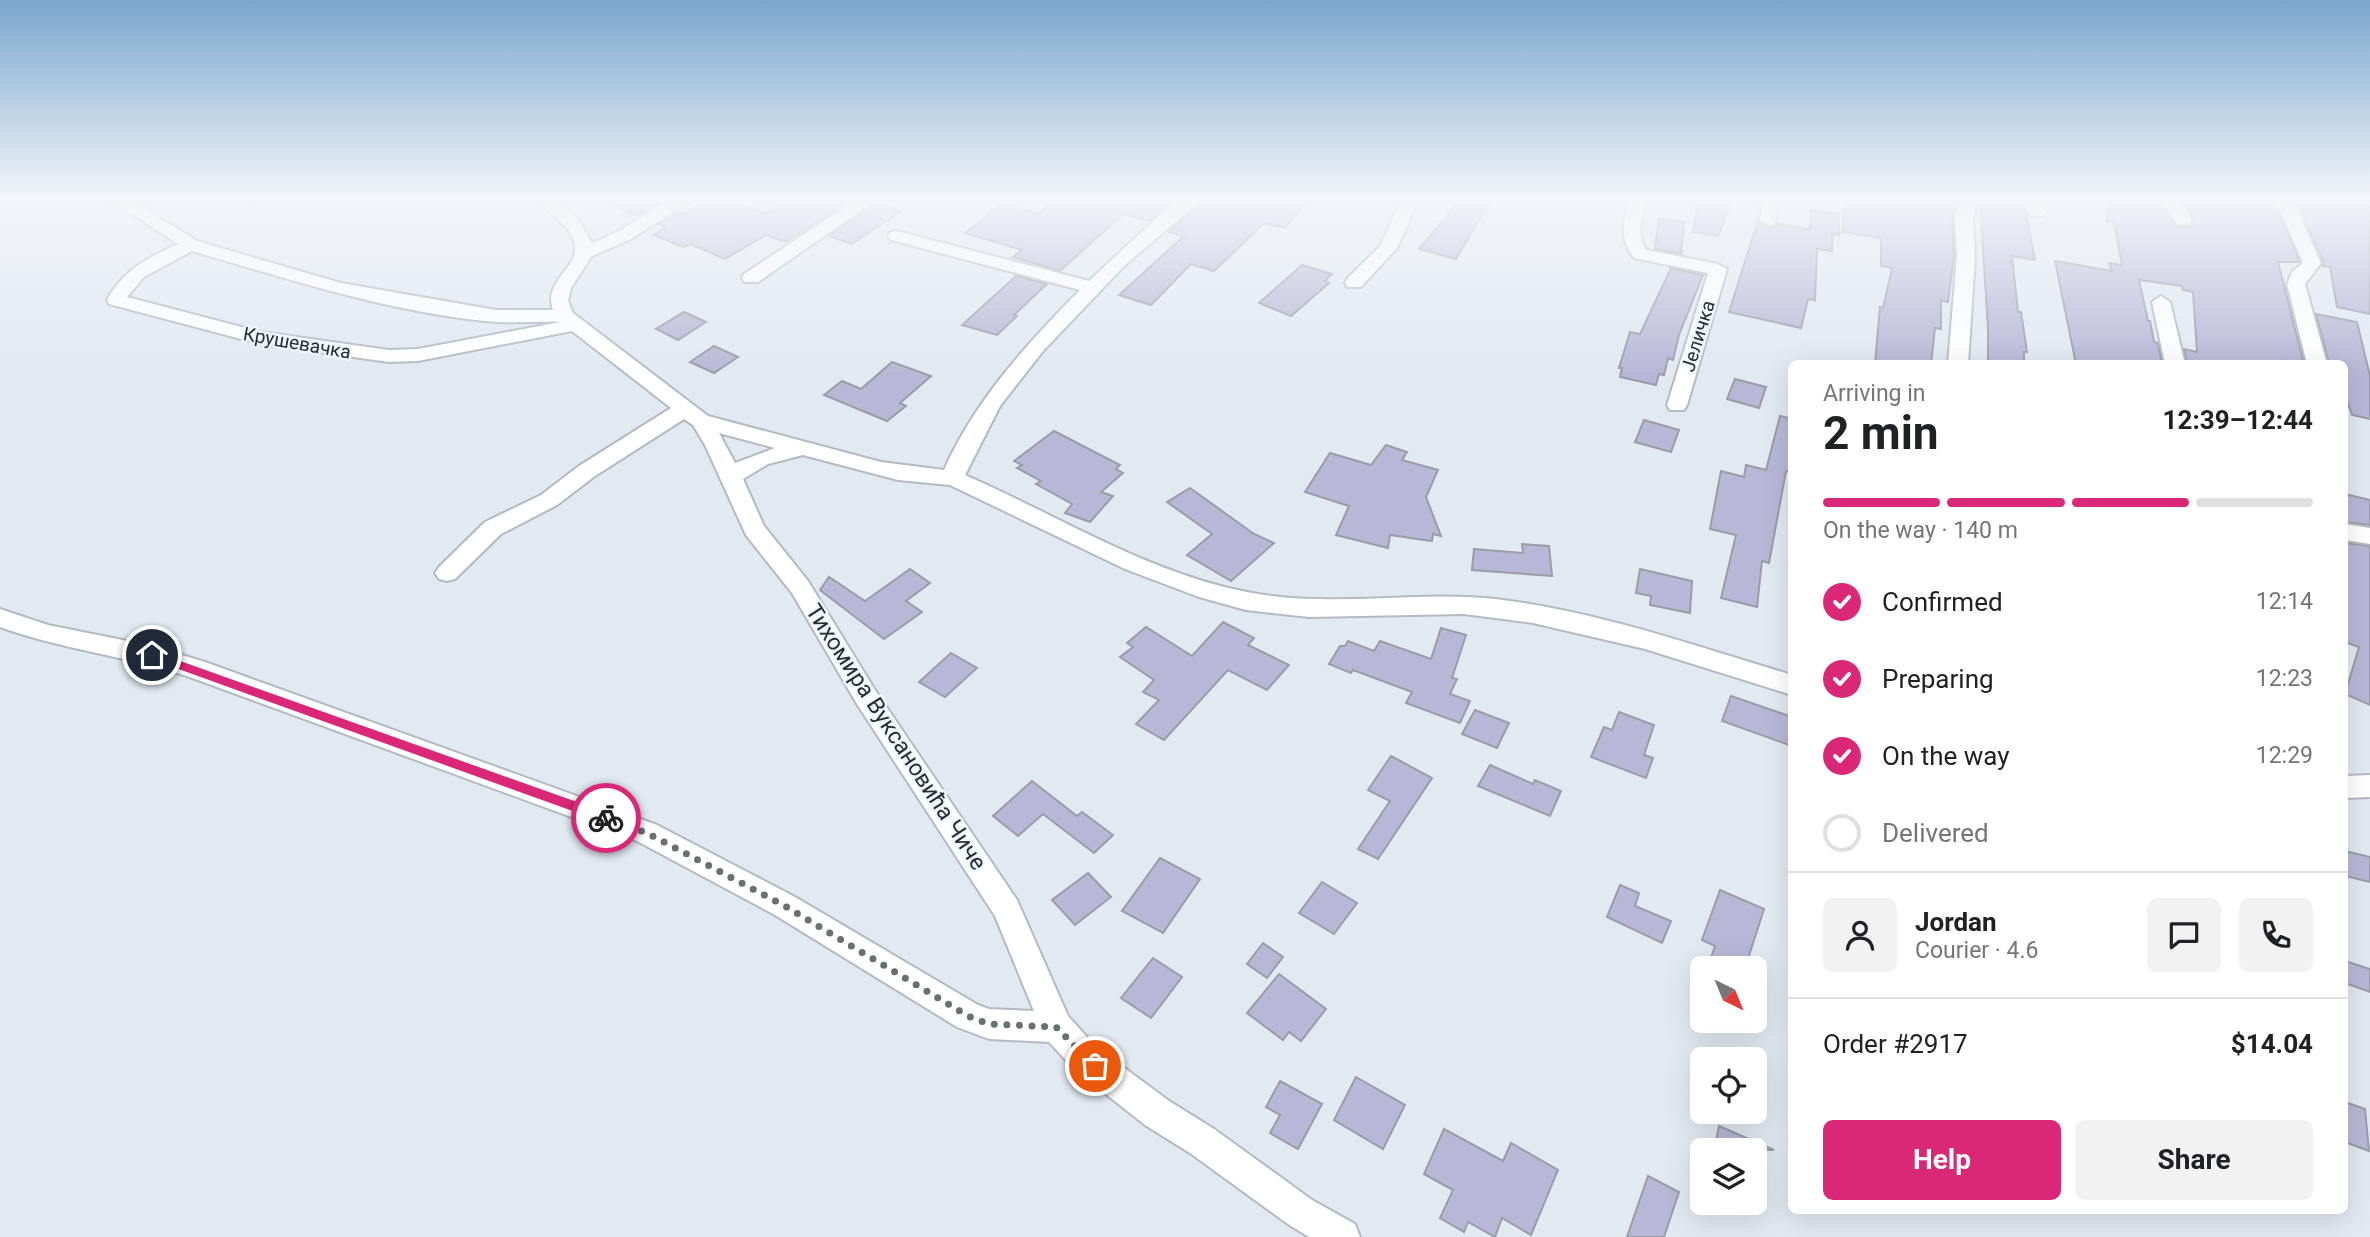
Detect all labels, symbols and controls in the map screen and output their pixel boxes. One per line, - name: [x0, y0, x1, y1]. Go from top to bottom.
- street label: Јеличка: [1676, 298, 1720, 374]
- street label: Крушевачка: [241, 322, 353, 364]
- text: Arriving in: [1823, 380, 1926, 407]
- text: 12:39–12:44: [2163, 405, 2313, 435]
- text: 2 min: [1823, 406, 1939, 460]
- text: On the way · 140 m: [1823, 517, 2018, 544]
- icon: check: [1823, 583, 1861, 621]
- text: Confirmed: [1882, 587, 2003, 617]
- text: 12:14: [2256, 588, 2313, 615]
- street label: Тихомира Вуксановића Чиче: [800, 599, 992, 875]
- pin: [122, 625, 182, 685]
- icon: home: [133, 636, 171, 674]
- icon: check: [1823, 660, 1861, 698]
- text: Preparing: [1882, 664, 1994, 694]
- text: 12:23: [2256, 665, 2313, 692]
- icon: check: [1823, 737, 1861, 775]
- text: On the way: [1882, 741, 2010, 771]
- text: 12:29: [2256, 742, 2313, 769]
- courier: [571, 783, 641, 853]
- icon: bike: [587, 799, 625, 837]
- text: Delivered: [1882, 818, 1989, 848]
- button: person: [1823, 898, 1897, 972]
- button: chat: [2147, 898, 2221, 972]
- button: phone: [2239, 898, 2313, 972]
- text: Jordan: [1915, 907, 1997, 937]
- text: Courier · 4.6: [1915, 937, 2038, 964]
- north arrow: [1690, 956, 1768, 1032]
- map controls: [1690, 956, 1767, 1215]
- text: Order #2917: [1823, 1029, 1968, 1059]
- text: $14.04: [2231, 1029, 2313, 1059]
- pin: [1065, 1036, 1125, 1096]
- icon: bag: [1076, 1047, 1114, 1085]
- button: locate: [1690, 1047, 1767, 1124]
- button: Help: [1823, 1120, 2061, 1200]
- button: Share: [2075, 1120, 2313, 1200]
- button: layers: [1690, 1138, 1767, 1215]

